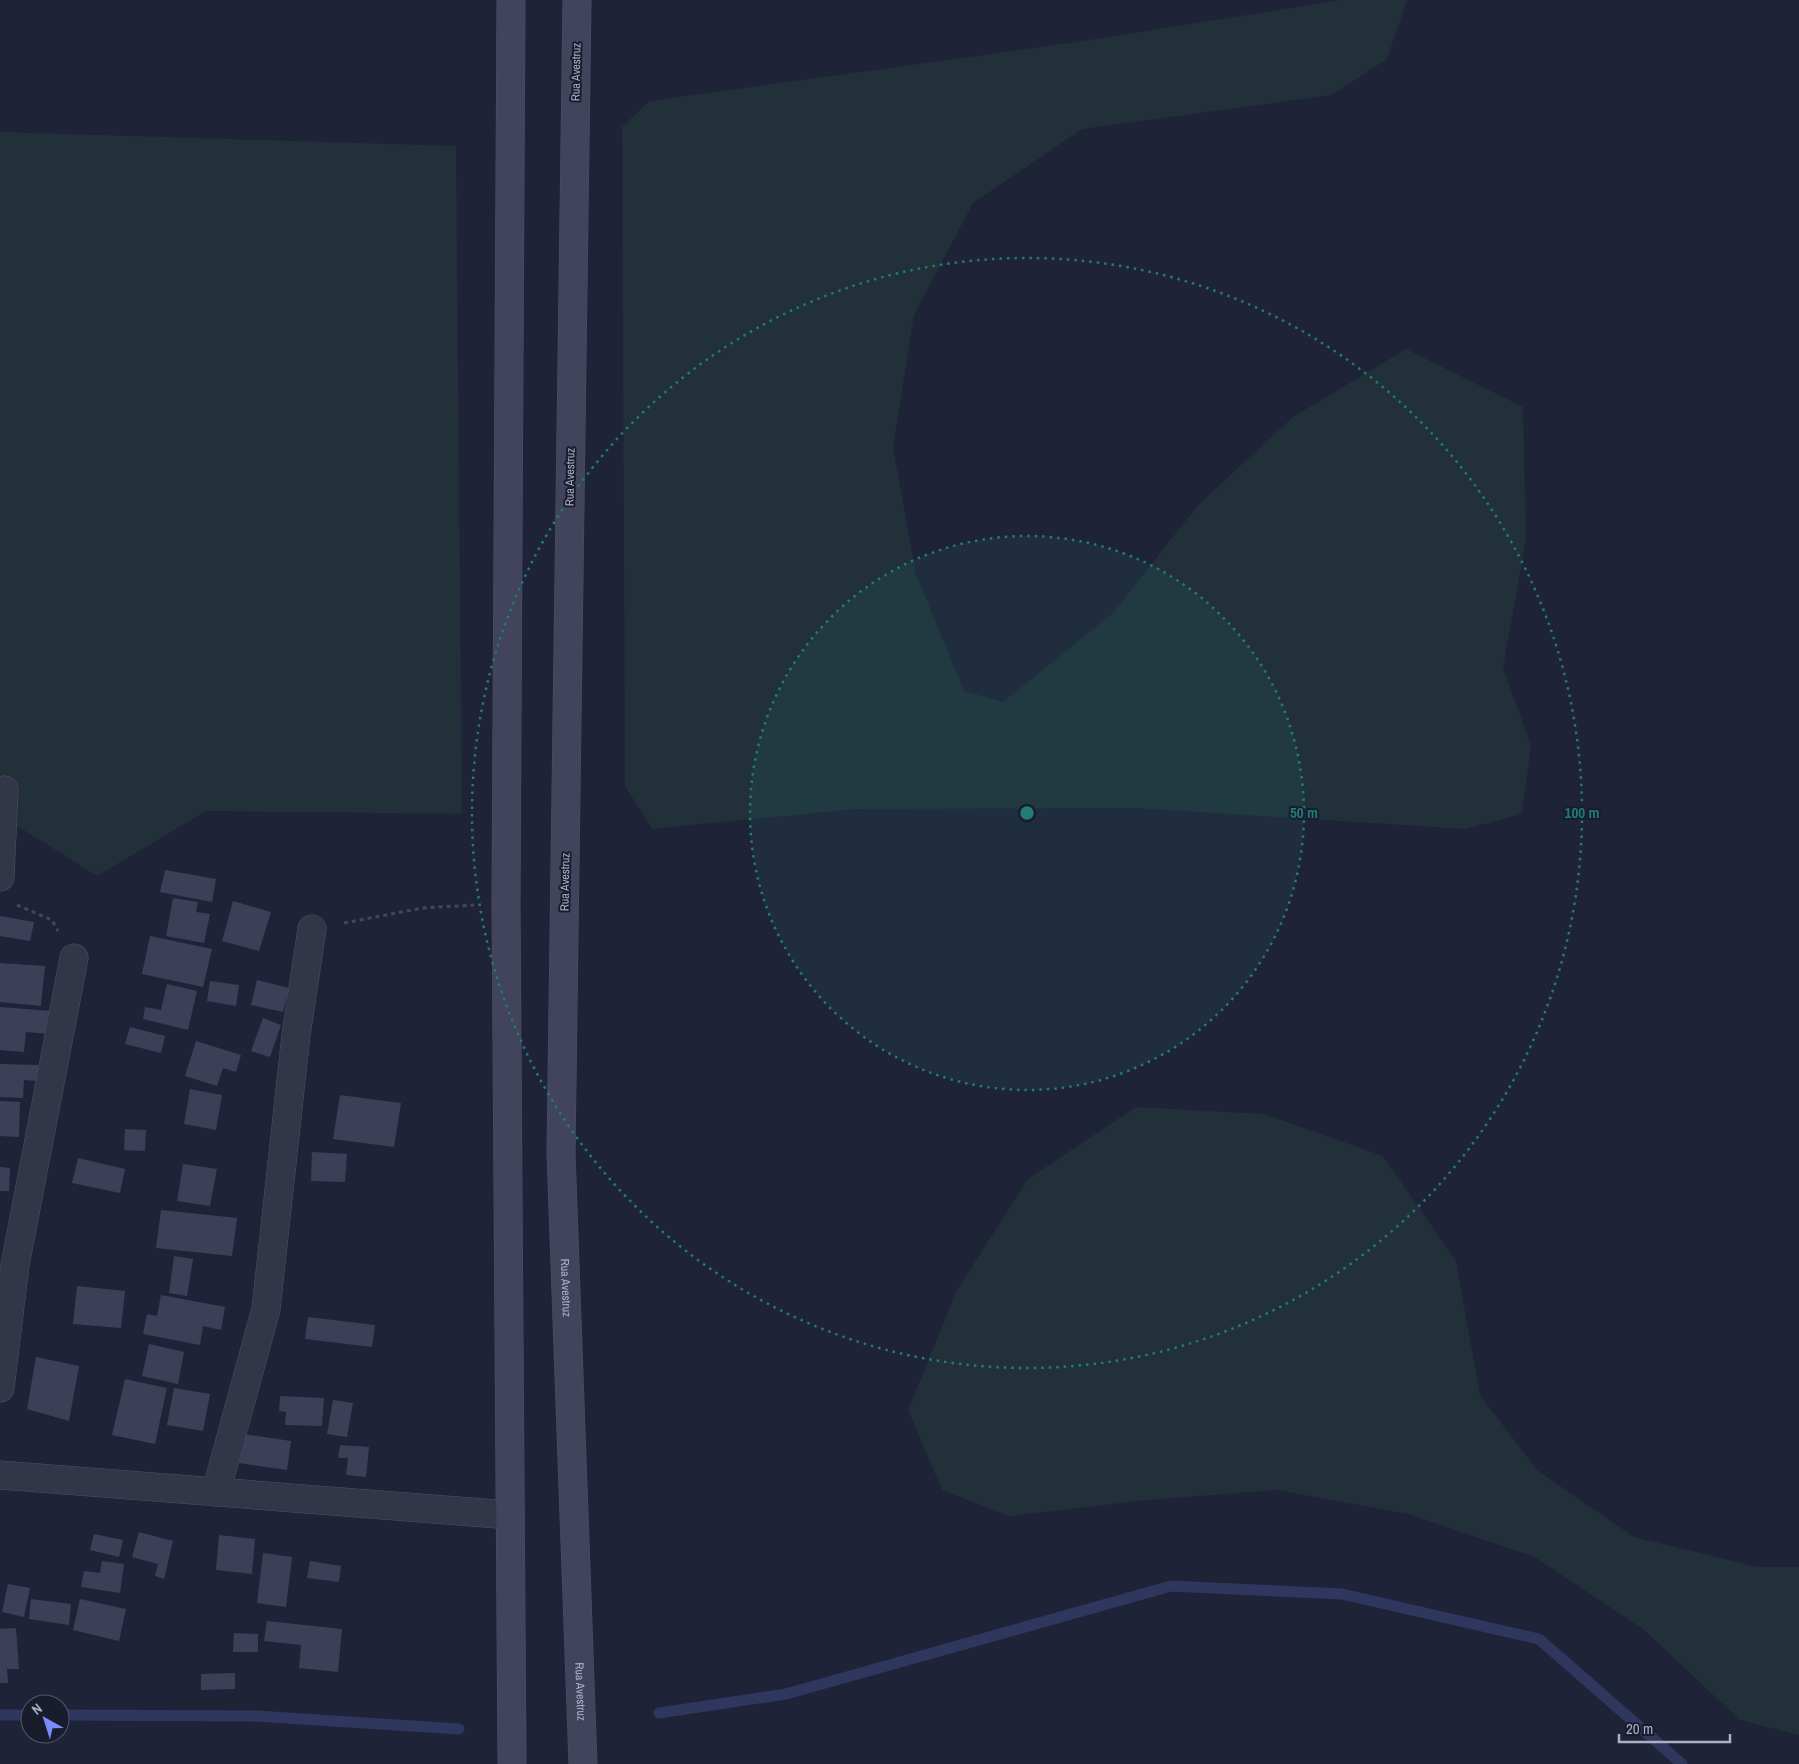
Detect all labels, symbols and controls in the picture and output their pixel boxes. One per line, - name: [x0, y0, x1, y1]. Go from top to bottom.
- street label: Rua Avestruz: [567, 43, 585, 101]
- street label: Rua Avestruz: [561, 448, 579, 506]
- text: 50 m: [1290, 802, 1318, 823]
- text: 100 m: [1565, 802, 1599, 823]
- centre of rings: [1018, 804, 1036, 822]
- street label: Rua Avestruz: [556, 853, 574, 911]
- street label: Rua Avestruz: [557, 1258, 575, 1317]
- street label: Rua Avestruz: [571, 1662, 589, 1721]
- north arrow: [20, 1694, 70, 1744]
- text: N: [28, 1699, 46, 1719]
- scale bar: [1619, 1712, 1730, 1744]
- text: 20 m: [1626, 1718, 1653, 1739]

